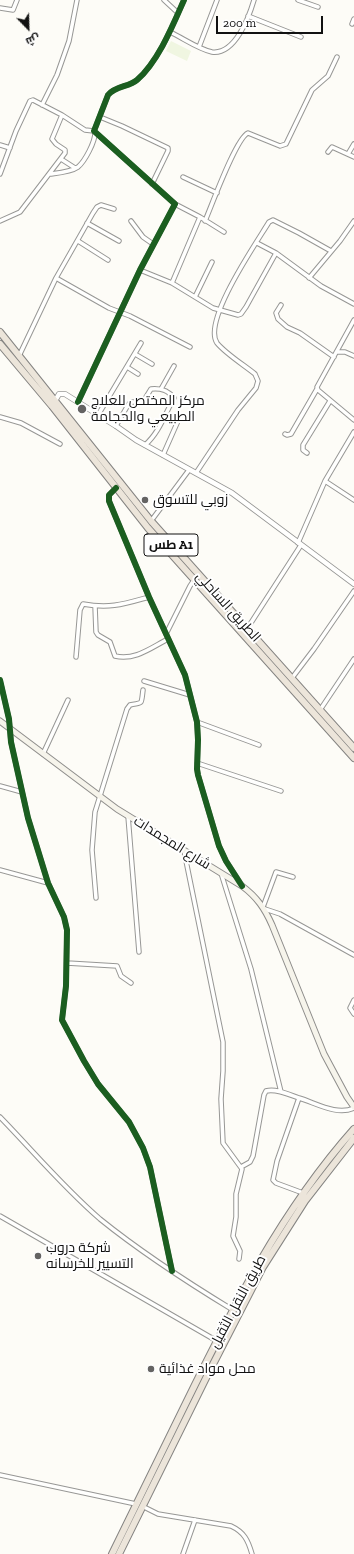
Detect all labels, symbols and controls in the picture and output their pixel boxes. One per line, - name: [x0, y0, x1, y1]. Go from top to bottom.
- north arrow: [8, 8, 48, 48]
- scale bar: [218, 8, 325, 34]
- text: 200 m: [223, 16, 256, 30]
- text: ش: [24, 31, 42, 48]
- place label: مركز المختص للعلاج الطبيعي والحجامة: [91, 393, 205, 426]
- marker: مركز المختص للعلاج الطبيعي والحجامة: [76, 403, 88, 415]
- place label: زوبي للتسوق: [153, 492, 228, 508]
- marker: زوبي للتسوق: [140, 495, 150, 505]
- road number: طس A1: [144, 534, 198, 556]
- street label: الطريق الساحلي: [192, 568, 264, 646]
- street label: شارع المجمدات: [130, 813, 214, 873]
- place label: شركة دروب التسيير للخرسانه: [46, 1240, 134, 1272]
- marker: شركة دروب التسيير للخرسانه: [33, 1251, 43, 1261]
- street label: طريق النقل الثقيل: [206, 1252, 270, 1352]
- place label: محل مواد غذائية: [159, 1361, 256, 1377]
- marker: محل مواد غذائية: [146, 1364, 156, 1374]

